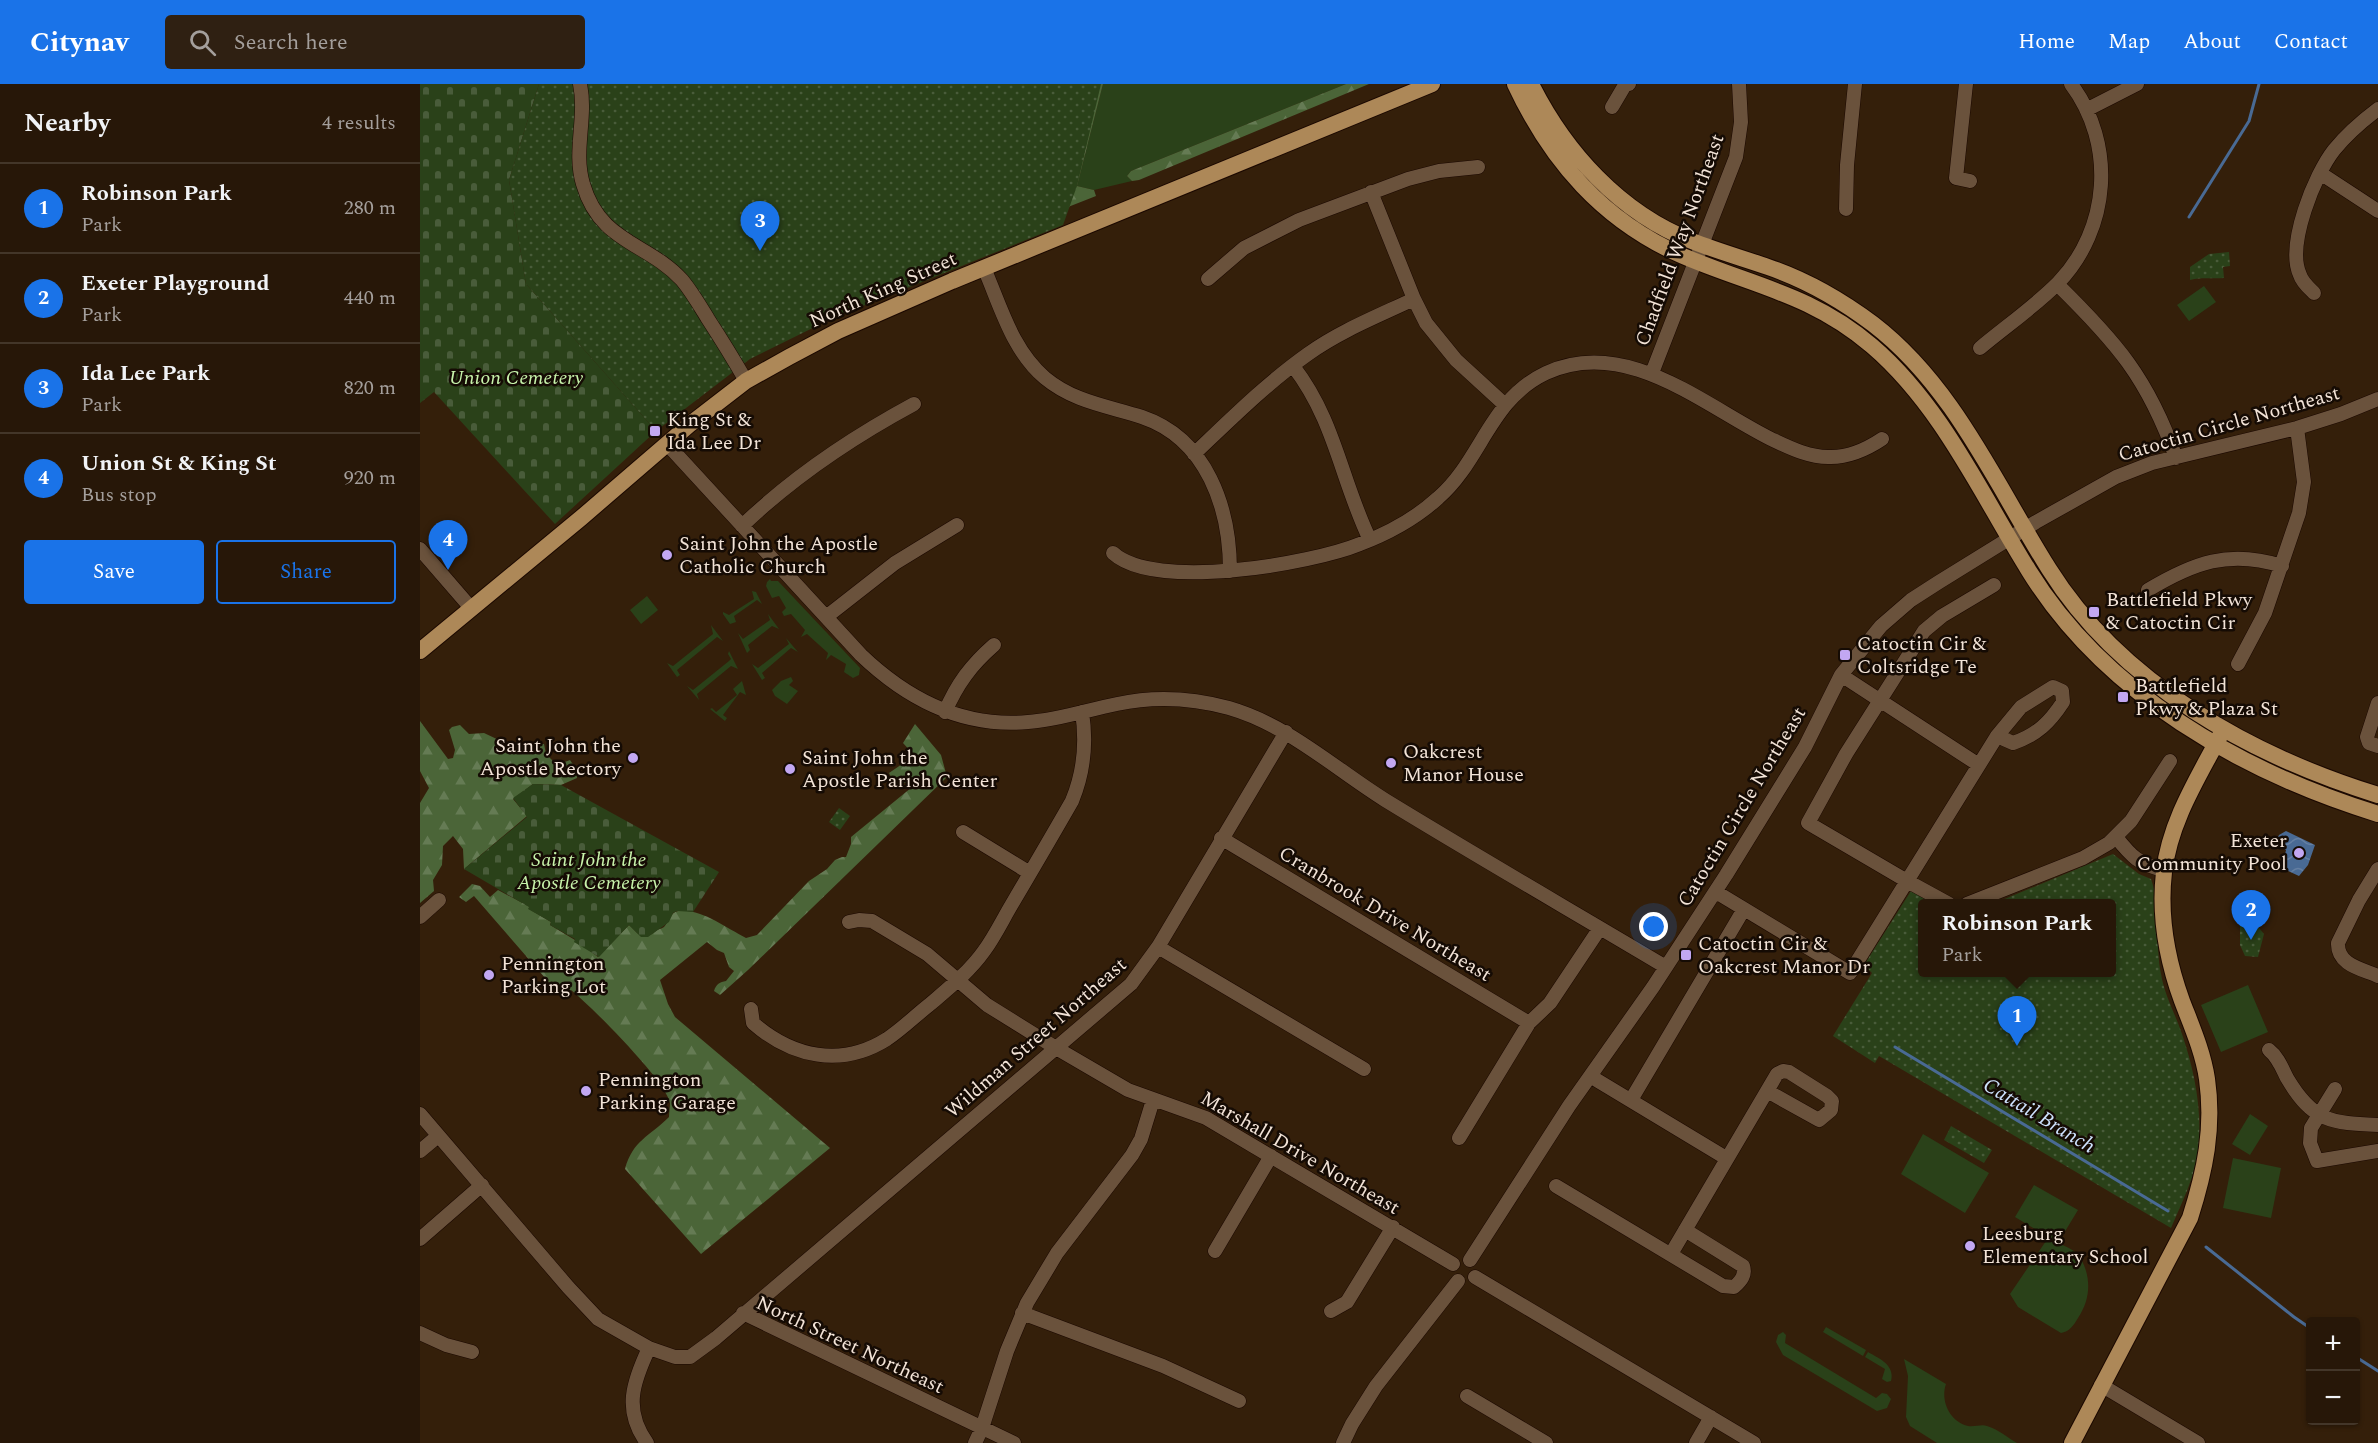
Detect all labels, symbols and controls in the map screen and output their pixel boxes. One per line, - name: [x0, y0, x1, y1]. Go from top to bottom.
- search box: [165, 15, 585, 69]
- text: Citynav: [30, 21, 129, 64]
- icon: search: [186, 26, 219, 59]
- text: Search here: [234, 26, 348, 59]
- text: Home: [2018, 26, 2075, 58]
- text: Map: [2108, 26, 2150, 58]
- text: About: [2183, 26, 2241, 58]
- text: Contact: [2274, 26, 2348, 58]
- text: Nearby: [24, 103, 110, 143]
- text: 4 results: [322, 108, 396, 138]
- street label: Chadfield Way Northeast: [1628, 130, 1732, 350]
- text: Robinson Park: [81, 177, 232, 210]
- text: 1: [38, 193, 49, 223]
- text: 280 m: [344, 193, 396, 223]
- pin: 3: [740, 202, 780, 251]
- text: Park: [81, 210, 122, 240]
- street label: North King Street: [804, 244, 962, 336]
- text: Exeter Playground: [81, 267, 269, 300]
- text: 2: [38, 283, 49, 313]
- text: 440 m: [344, 283, 396, 313]
- text: Park: [81, 300, 122, 330]
- text: Ida Lee Park: [81, 357, 210, 390]
- park label: Union Cemetery: [449, 363, 583, 393]
- text: 3: [38, 373, 49, 403]
- text: 820 m: [344, 373, 396, 403]
- street label: Catoctin Circle Northeast: [2115, 378, 2343, 470]
- text: Park: [81, 390, 122, 420]
- place label: King St & Ida Lee Dr: [667, 405, 761, 458]
- marker: King St & Ida Lee Dr: [648, 424, 662, 438]
- text: Union St & King St: [81, 447, 277, 480]
- text: 4: [38, 463, 49, 493]
- text: 920 m: [344, 463, 396, 493]
- text: Bus stop: [81, 480, 157, 510]
- pin: 4: [429, 520, 468, 570]
- place label: Saint John the Apostle Catholic Church: [679, 529, 878, 582]
- button: Save: [24, 540, 204, 604]
- button: Share: [216, 540, 396, 604]
- marker: Saint John the Apostle Catholic Church: [660, 548, 674, 562]
- place label: Battlefield Pkwy & Catoctin Cir: [2106, 585, 2253, 638]
- marker: Battlefield Pkwy & Catoctin Cir: [2087, 605, 2101, 619]
- place label: Catoctin Cir & Coltsridge Te: [1857, 629, 1987, 682]
- marker: Catoctin Cir & Coltsridge Te: [1838, 648, 1852, 662]
- place label: Battlefield Pkwy & Plaza St: [2135, 671, 2278, 724]
- marker: Battlefield Pkwy & Plaza St: [2116, 690, 2130, 704]
- street label: Catoctin Circle Northeast: [1670, 701, 1814, 913]
- place label: Saint John the Apostle Rectory: [480, 731, 622, 784]
- place label: Oakcrest Manor House: [1403, 737, 1524, 790]
- place label: Saint John the Apostle Parish Center: [802, 743, 998, 796]
- marker: Saint John the Apostle Rectory: [626, 751, 640, 765]
- marker: Oakcrest Manor House: [1384, 756, 1398, 770]
- marker: Saint John the Apostle Parish Center: [783, 762, 797, 776]
- place label: Exeter Community Pool: [2137, 826, 2287, 879]
- street label: Cranbrook Drive Northeast: [1273, 838, 1497, 990]
- park label: Saint John the Apostle Cemetery: [516, 845, 661, 898]
- marker: Exeter Community Pool: [2292, 846, 2306, 860]
- pin: 2: [2232, 890, 2270, 940]
- popup: [1918, 899, 2116, 977]
- text: Robinson Park: [1941, 907, 2093, 940]
- your location: [1639, 912, 1668, 941]
- place label: Catoctin Cir & Oakcrest Manor Dr: [1698, 929, 1870, 982]
- text: Park: [1941, 940, 1983, 970]
- marker: Catoctin Cir & Oakcrest Manor Dr: [1679, 948, 1693, 962]
- place label: Pennington Parking Lot: [501, 949, 606, 1002]
- street label: Wildman Street Northeast: [939, 950, 1133, 1126]
- marker: Pennington Parking Lot: [482, 968, 496, 982]
- pin: 1: [1998, 996, 2036, 1046]
- place label: Pennington Parking Garage: [598, 1065, 736, 1118]
- water label: Cattail Branch: [1977, 1070, 2102, 1162]
- marker: Pennington Parking Garage: [579, 1084, 593, 1098]
- street label: Marshall Drive Northeast: [1195, 1084, 1405, 1222]
- place label: Leesburg Elementary School: [1982, 1219, 2148, 1272]
- marker: Leesburg Elementary School: [1963, 1239, 1977, 1253]
- street label: North Street Northeast: [751, 1288, 949, 1402]
- map controls: [2306, 1317, 2360, 1425]
- button: +: [2306, 1317, 2360, 1371]
- button: −: [2306, 1371, 2360, 1425]

